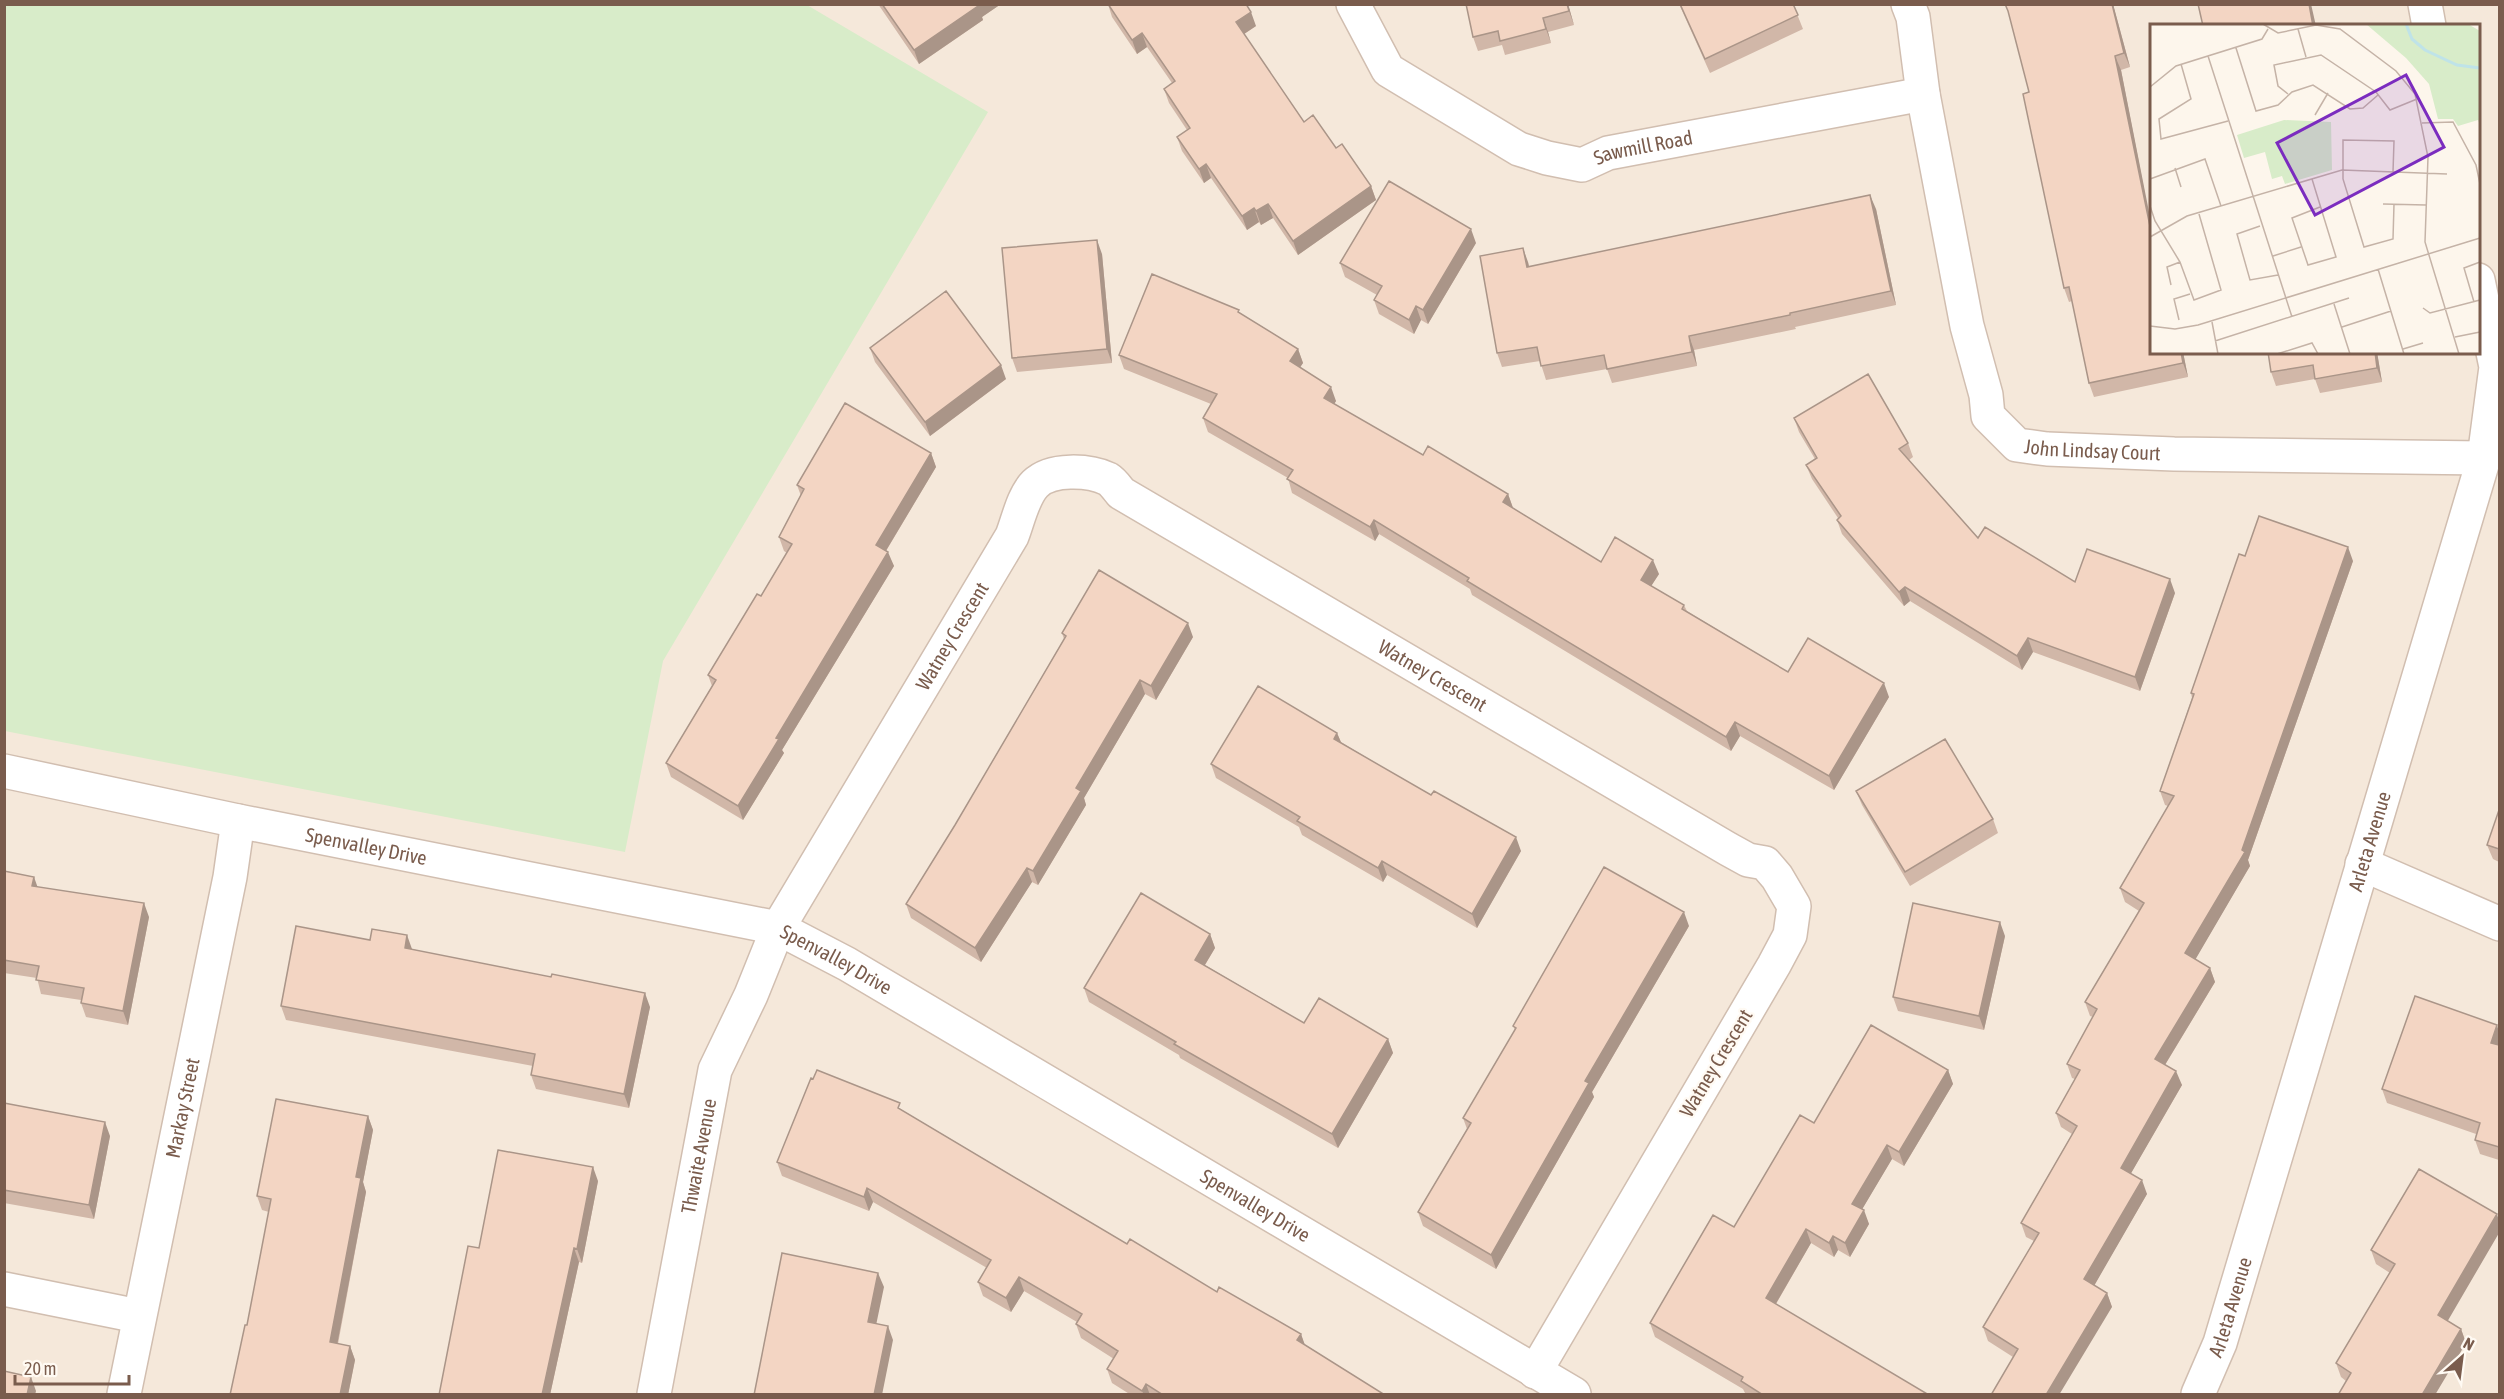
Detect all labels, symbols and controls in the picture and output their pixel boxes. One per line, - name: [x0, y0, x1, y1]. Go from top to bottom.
- inset map: [2150, 24, 2480, 354]
- street label: Sawmill Road: [1590, 125, 1694, 169]
- street label: John Lindsay Court: [2023, 434, 2161, 464]
- street label: Watney Crescent: [911, 578, 993, 694]
- street label: Watney Crescent: [1375, 635, 1491, 716]
- street label: Arleta Avenue: [2343, 789, 2395, 894]
- street label: Spenvalley Drive: [304, 823, 429, 869]
- street label: Spenvalley Drive: [777, 919, 896, 999]
- street label: Watney Crescent: [1674, 1005, 1757, 1121]
- street label: Markay Street: [161, 1056, 204, 1160]
- street label: Thwaite Avenue: [676, 1097, 720, 1216]
- street label: Spenvalley Drive: [1197, 1164, 1314, 1246]
- street label: Arleta Avenue: [2203, 1254, 2256, 1360]
- north arrow: [2432, 1327, 2492, 1387]
- text: N: [2461, 1334, 2477, 1354]
- scale bar: [15, 1348, 129, 1386]
- text: 20 m: [24, 1358, 56, 1379]

